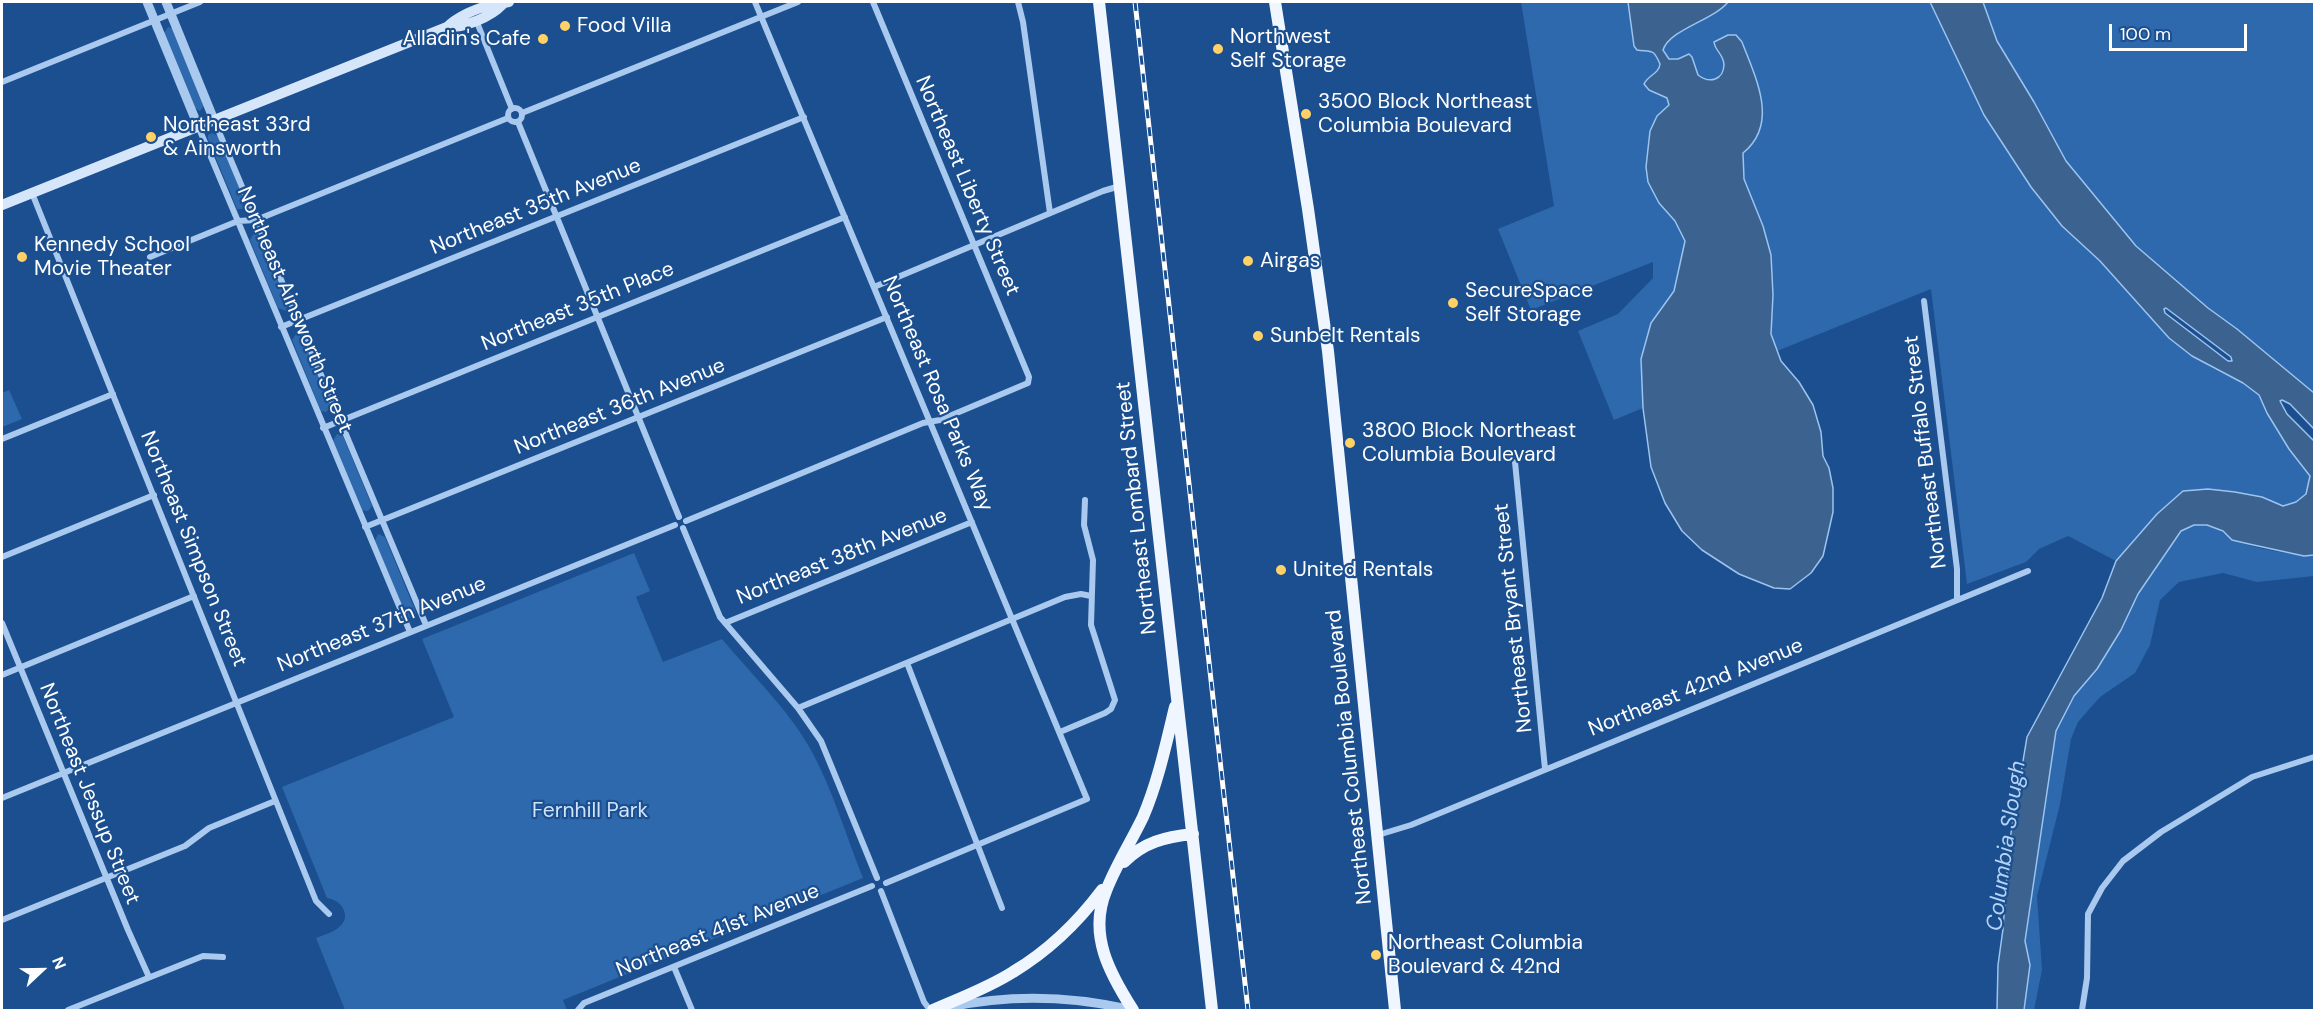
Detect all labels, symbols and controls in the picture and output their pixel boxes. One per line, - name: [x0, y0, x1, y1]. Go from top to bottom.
- scale bar: [2112, 12, 2250, 50]
- place label: Food Villa: [577, 13, 671, 39]
- marker: Food Villa: [558, 19, 572, 33]
- text: 100 m: [2120, 22, 2171, 46]
- place label: Northwest Self Storage: [1230, 24, 1347, 74]
- place label: Alladin's Cafe: [402, 26, 531, 52]
- marker: Alladin's Cafe: [536, 32, 550, 46]
- marker: Northwest Self Storage: [1211, 42, 1225, 56]
- street label: Northeast Liberty Street: [909, 72, 1025, 300]
- place label: 3500 Block Northeast Columbia Boulevard: [1318, 89, 1532, 139]
- marker: 3500 Block Northeast Columbia Boulevard: [1299, 107, 1313, 121]
- place label: Northeast 33rd & Ainsworth: [163, 112, 311, 162]
- marker: Northeast 33rd & Ainsworth: [144, 130, 158, 144]
- street label: Northeast 35th Avenue: [427, 153, 645, 261]
- street label: Northeast Ainsworth Street: [231, 183, 357, 437]
- place label: Kennedy School Movie Theater: [34, 232, 190, 282]
- place label: Airgas: [1260, 248, 1320, 274]
- marker: Kennedy School Movie Theater: [15, 250, 29, 264]
- marker: Airgas: [1241, 254, 1255, 268]
- street label: Northeast 35th Place: [478, 257, 678, 357]
- street label: Northeast Rosa Parks Way: [876, 273, 998, 515]
- place label: SecureSpace Self Storage: [1465, 278, 1593, 328]
- marker: SecureSpace Self Storage: [1446, 296, 1460, 310]
- place label: Sunbelt Rentals: [1270, 323, 1421, 349]
- marker: Sunbelt Rentals: [1251, 329, 1265, 343]
- street label: Northeast Buffalo Street: [1899, 334, 1953, 570]
- street label: Northeast 36th Avenue: [511, 353, 729, 461]
- street label: Northeast Lombard Street: [1111, 380, 1163, 636]
- place label: 3800 Block Northeast Columbia Boulevard: [1362, 418, 1576, 468]
- street label: Northeast Simpson Street: [134, 428, 252, 670]
- marker: 3800 Block Northeast Columbia Boulevard: [1343, 436, 1357, 450]
- street label: Northeast Bryant Street: [1489, 502, 1539, 734]
- street label: Northeast 38th Avenue: [733, 503, 951, 611]
- place label: United Rentals: [1293, 557, 1433, 583]
- marker: United Rentals: [1274, 563, 1288, 577]
- street label: Northeast 37th Avenue: [274, 572, 490, 678]
- street label: Northeast Columbia Boulevard: [1322, 608, 1378, 906]
- street label: Northeast 42nd Avenue: [1585, 633, 1807, 743]
- street label: Northeast Jessup Street: [33, 680, 145, 908]
- water label: Columbia Slough: [1982, 759, 2032, 933]
- park label: Fernhill Park: [532, 798, 648, 824]
- street label: Northeast 41st Avenue: [613, 879, 823, 983]
- place label: Northeast Columbia Boulevard & 42nd: [1388, 930, 1583, 980]
- north arrow: [12, 940, 72, 1000]
- marker: Northeast Columbia Boulevard & 42nd: [1369, 948, 1383, 962]
- text: N: [47, 954, 71, 972]

